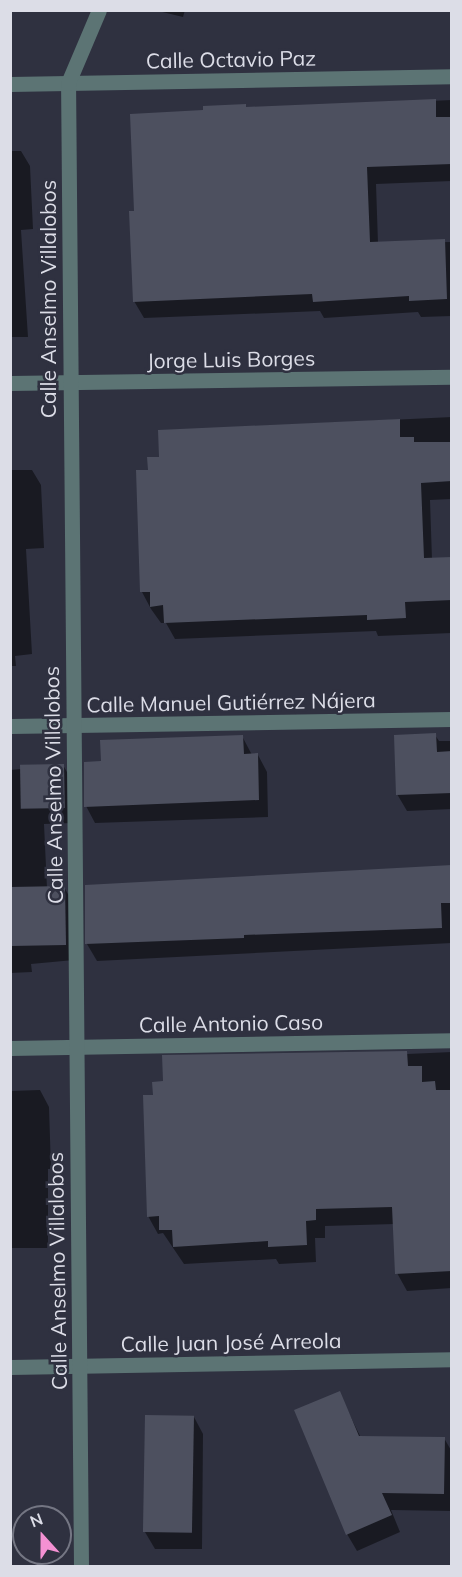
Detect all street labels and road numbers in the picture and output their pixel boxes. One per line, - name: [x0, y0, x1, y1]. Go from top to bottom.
- street label: Calle Octavio Paz: [146, 45, 316, 73]
- street label: Calle Anselmo Villalobos: [35, 180, 61, 418]
- street label: Jorge Luis Borges: [147, 345, 315, 373]
- street label: Calle Anselmo Villalobos: [38, 666, 68, 904]
- street label: Calle Manuel Gutiérrez Nájera: [86, 687, 376, 717]
- street label: Calle Antonio Caso: [139, 1009, 323, 1037]
- street label: Calle Anselmo Villalobos: [42, 1152, 72, 1390]
- street label: Calle Juan José Arreola: [120, 1327, 342, 1357]

